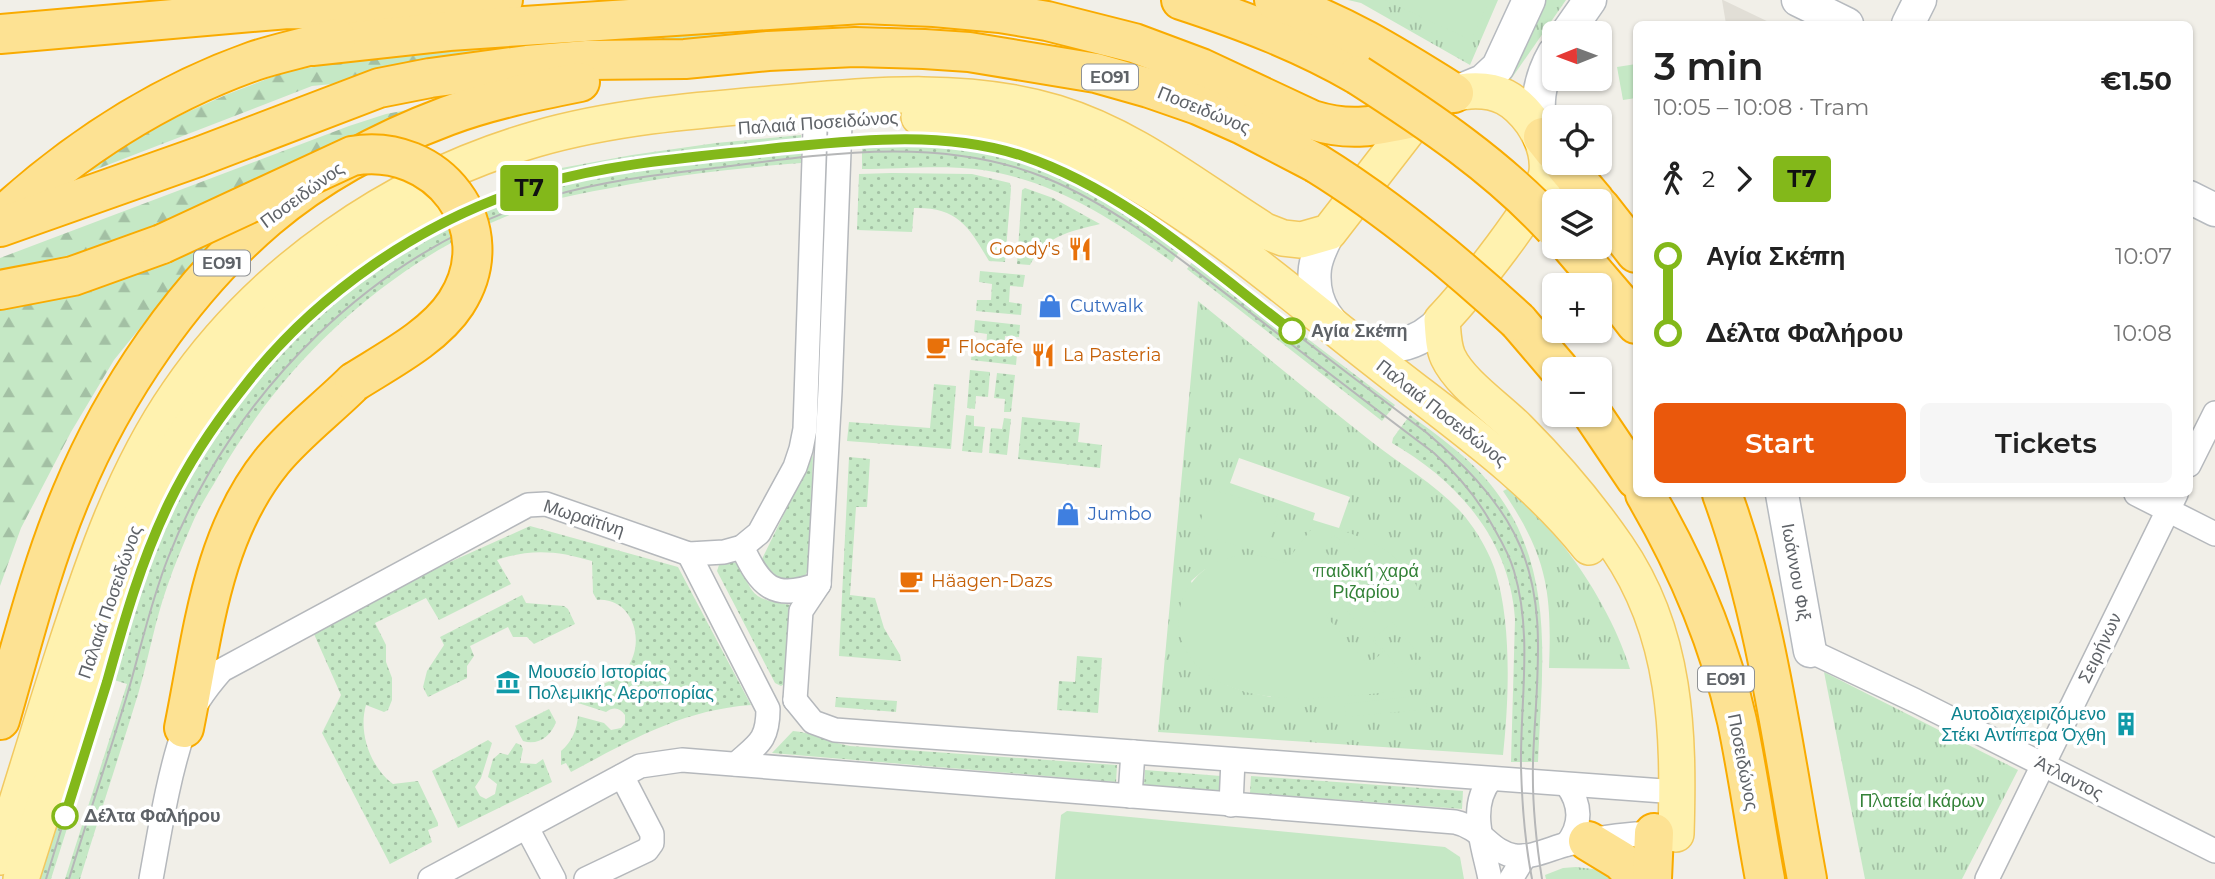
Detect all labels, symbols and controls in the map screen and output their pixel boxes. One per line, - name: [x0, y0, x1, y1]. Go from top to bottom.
- north arrow: [1542, 21, 1612, 91]
- map controls: [1542, 21, 1612, 427]
- text: 3 min: [1654, 43, 1764, 90]
- road number: ΕΟ91: [1082, 64, 1138, 90]
- text: €1.50: [2101, 65, 2172, 97]
- street label: Ποσειδώνος: [1154, 81, 1254, 139]
- text: 10:05 – 10:08 · Tram: [1654, 93, 1870, 121]
- button: locate: [1542, 105, 1612, 175]
- street label: Παλαιά Ποσειδώνος: [737, 106, 899, 140]
- street label: Ποσειδώνος: [256, 157, 348, 233]
- icon: walk: [1654, 160, 1692, 198]
- icon: forward: [1725, 160, 1763, 198]
- text: Τ7: [1787, 164, 1817, 193]
- line badge: Τ7: [498, 165, 560, 211]
- text: 2: [1702, 165, 1715, 193]
- text: Τ7: [514, 173, 544, 202]
- button: layers: [1542, 189, 1612, 259]
- restaurant icon: Goody's: [1066, 235, 1094, 263]
- place label: Goody's: [989, 238, 1060, 260]
- text: Αγία Σκέπη: [1706, 240, 1845, 272]
- text: 10:07: [2115, 242, 2172, 270]
- road number: ΕΟ91: [194, 250, 250, 276]
- button: +: [1542, 273, 1612, 343]
- shop icon: Cutwalk: [1036, 292, 1064, 320]
- place label: Cutwalk: [1070, 295, 1144, 317]
- text: Δέλτα Φαλήρου: [1706, 317, 1903, 349]
- marker: Αγία Σκέπη: [1279, 318, 1305, 344]
- text: 10:08: [2114, 319, 2172, 347]
- place label: Αγία Σκέπη: [1311, 320, 1408, 342]
- cafe icon: Flocafe: [924, 333, 952, 361]
- place label: Flocafe: [958, 336, 1023, 358]
- restaurant icon: La Pasteria: [1029, 341, 1057, 369]
- place label: La Pasteria: [1063, 344, 1161, 366]
- street label: Παλαιά Ποσειδώνος: [1372, 355, 1512, 471]
- button: −: [1542, 357, 1612, 427]
- button: Start: [1654, 403, 1906, 483]
- button: Tickets: [1920, 403, 2172, 483]
- street label: Μωραϊτίνη: [541, 495, 627, 541]
- shop icon: Jumbo: [1054, 500, 1082, 528]
- place label: Jumbo: [1087, 503, 1152, 525]
- street label: Παλαιά Ποσειδώνος: [73, 522, 147, 682]
- street label: Ιωάννου Φιξ: [1777, 522, 1815, 622]
- park label: παιδική χαρά Ριζαρίου: [1312, 560, 1419, 603]
- cafe icon: Häagen-Dazs: [897, 567, 925, 595]
- place label: Häagen-Dazs: [931, 570, 1053, 592]
- street label: Σειρήνων: [2074, 609, 2126, 687]
- place label: Μουσείο Ιστορίας Πολεμικής Αεροπορίας: [528, 661, 714, 704]
- road number: ΕΟ91: [1698, 666, 1754, 692]
- museum icon: Μουσείο Ιστορίας Πολεμικής Αεροπορίας: [494, 668, 522, 696]
- place label: Αυτοδιαχειριζόμενο Στέκι Αντίπερα Όχθη: [1941, 703, 2106, 746]
- building icon: Αυτοδιαχειριζόμενο Στέκι Αντίπερα Όχθη: [2112, 710, 2140, 738]
- street label: Ποσειδώνος: [1723, 712, 1763, 812]
- street label: Άτλαντος: [2031, 751, 2107, 805]
- park label: Πλατεία Ικάρων: [1860, 790, 1984, 812]
- marker: Δέλτα Φαλήρου: [52, 803, 78, 829]
- place label: Δέλτα Φαλήρου: [83, 805, 221, 827]

